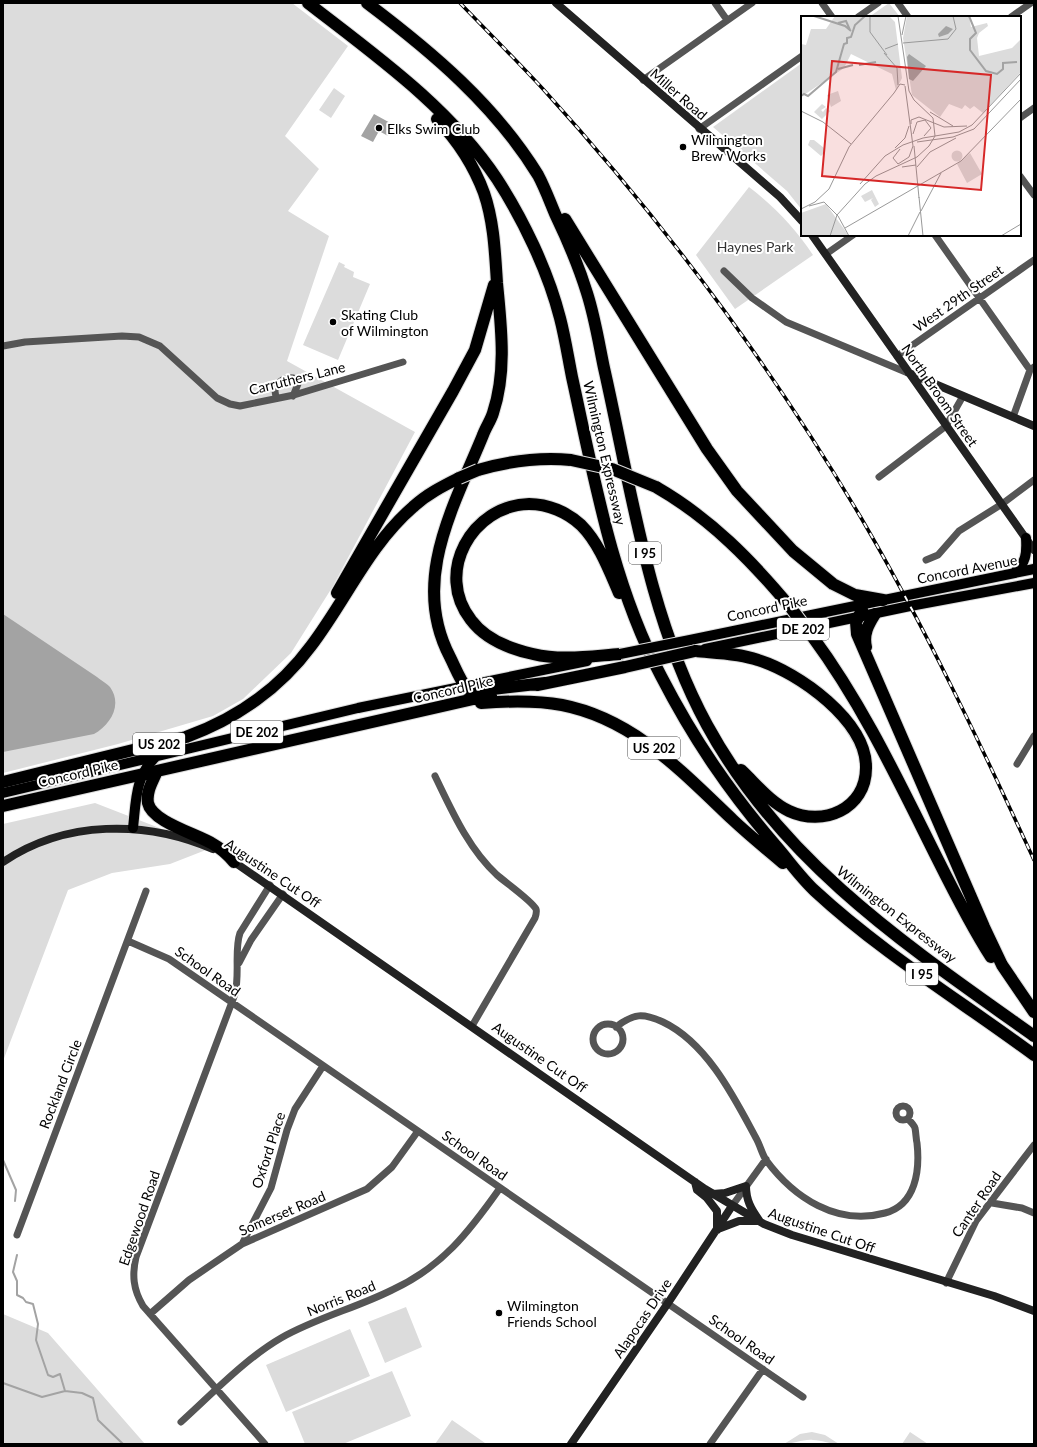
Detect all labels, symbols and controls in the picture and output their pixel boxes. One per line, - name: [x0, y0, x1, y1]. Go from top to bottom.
- inset map: [801, 16, 1021, 236]
- street label: Miller Road: [647, 65, 711, 123]
- place label: Elks Swim Club: [387, 120, 480, 137]
- marker: Elks Swim Club: [374, 123, 384, 133]
- place label: Wilmington Brew Works: [691, 131, 766, 164]
- marker: Wilmington Brew Works: [678, 142, 688, 152]
- park label: Haynes Park: [717, 238, 794, 255]
- street label: West 29th Street: [910, 261, 1006, 335]
- place label: Skating Club of Wilmington: [341, 306, 429, 339]
- marker: Skating Club of Wilmington: [328, 317, 338, 327]
- street label: North Broom Street: [898, 340, 982, 450]
- street label: Carruthers Lane: [247, 358, 347, 398]
- street label: Wilmington Expressway: [580, 379, 630, 528]
- road number: I 95: [629, 542, 661, 564]
- street label: Concord Avenue: [916, 551, 1018, 587]
- street label: Concord Pike: [725, 591, 809, 625]
- road number: DE 202: [777, 618, 829, 640]
- street label: Concord Pike: [411, 672, 495, 706]
- road number: DE 202: [231, 721, 283, 743]
- road number: US 202: [133, 733, 185, 755]
- road number: US 202: [628, 737, 680, 759]
- street label: Concord Pike: [36, 756, 120, 790]
- street label: Augustine Cut Off: [222, 835, 325, 912]
- street label: Wilmington Expressway: [834, 862, 961, 967]
- street label: School Road: [172, 942, 244, 1000]
- road number: I 95: [906, 963, 938, 985]
- street label: Augustine Cut Off: [489, 1018, 591, 1096]
- street label: Rockland Circle: [35, 1037, 85, 1131]
- street label: Oxford Place: [248, 1110, 288, 1190]
- street label: School Road: [439, 1126, 511, 1184]
- street label: Edgewood Road: [115, 1168, 163, 1268]
- street label: Canter Road: [948, 1168, 1004, 1240]
- street label: Somerset Road: [236, 1187, 328, 1239]
- street label: Augustine Cut Off: [766, 1204, 878, 1256]
- street label: Alapocas Drive: [609, 1275, 675, 1361]
- street label: Norris Road: [304, 1277, 378, 1319]
- place label: Wilmington Friends School: [507, 1297, 597, 1330]
- marker: Wilmington Friends School: [494, 1308, 504, 1318]
- street label: School Road: [706, 1310, 778, 1368]

